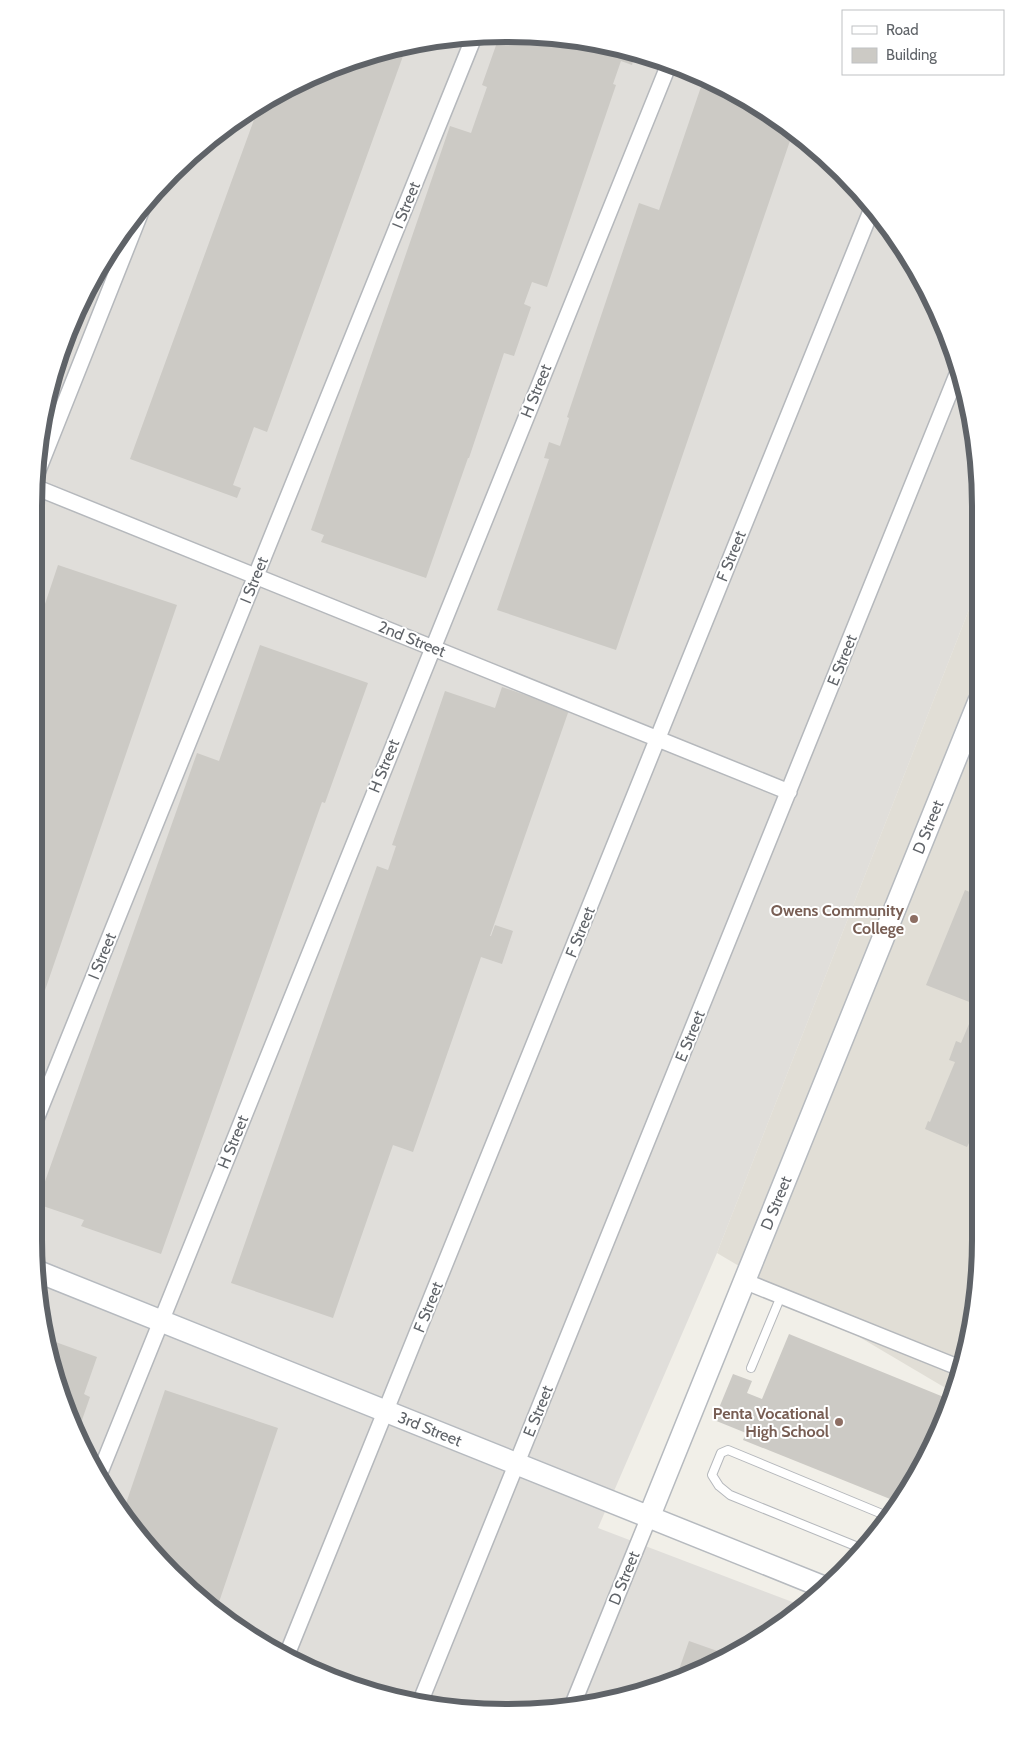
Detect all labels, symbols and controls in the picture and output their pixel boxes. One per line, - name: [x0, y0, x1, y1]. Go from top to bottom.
- legend: [842, 10, 1004, 75]
- text: Road: [886, 21, 919, 39]
- text: Building: [886, 46, 937, 64]
- street label: I Street: [388, 178, 424, 231]
- street label: H Street: [517, 361, 556, 421]
- street label: F Street: [712, 527, 750, 584]
- street label: I Street: [236, 553, 272, 606]
- street label: 2nd Street: [376, 617, 449, 661]
- street label: E Street: [823, 631, 861, 688]
- street label: H Street: [365, 736, 404, 796]
- street label: D Street: [909, 797, 948, 857]
- place label: Owens Community College: [771, 901, 904, 938]
- street label: F Street: [561, 903, 599, 960]
- marker: Owens Community College: [908, 913, 920, 925]
- street label: I Street: [84, 929, 120, 982]
- street label: E Street: [671, 1007, 709, 1064]
- street label: H Street: [214, 1112, 253, 1172]
- street label: D Street: [757, 1173, 796, 1233]
- street label: F Street: [409, 1278, 447, 1335]
- street label: E Street: [519, 1382, 557, 1439]
- place label: Penta Vocational High School: [713, 1404, 829, 1441]
- street label: 3rd Street: [395, 1408, 465, 1451]
- marker: Penta Vocational High School: [833, 1416, 845, 1428]
- street label: D Street: [605, 1548, 644, 1608]

